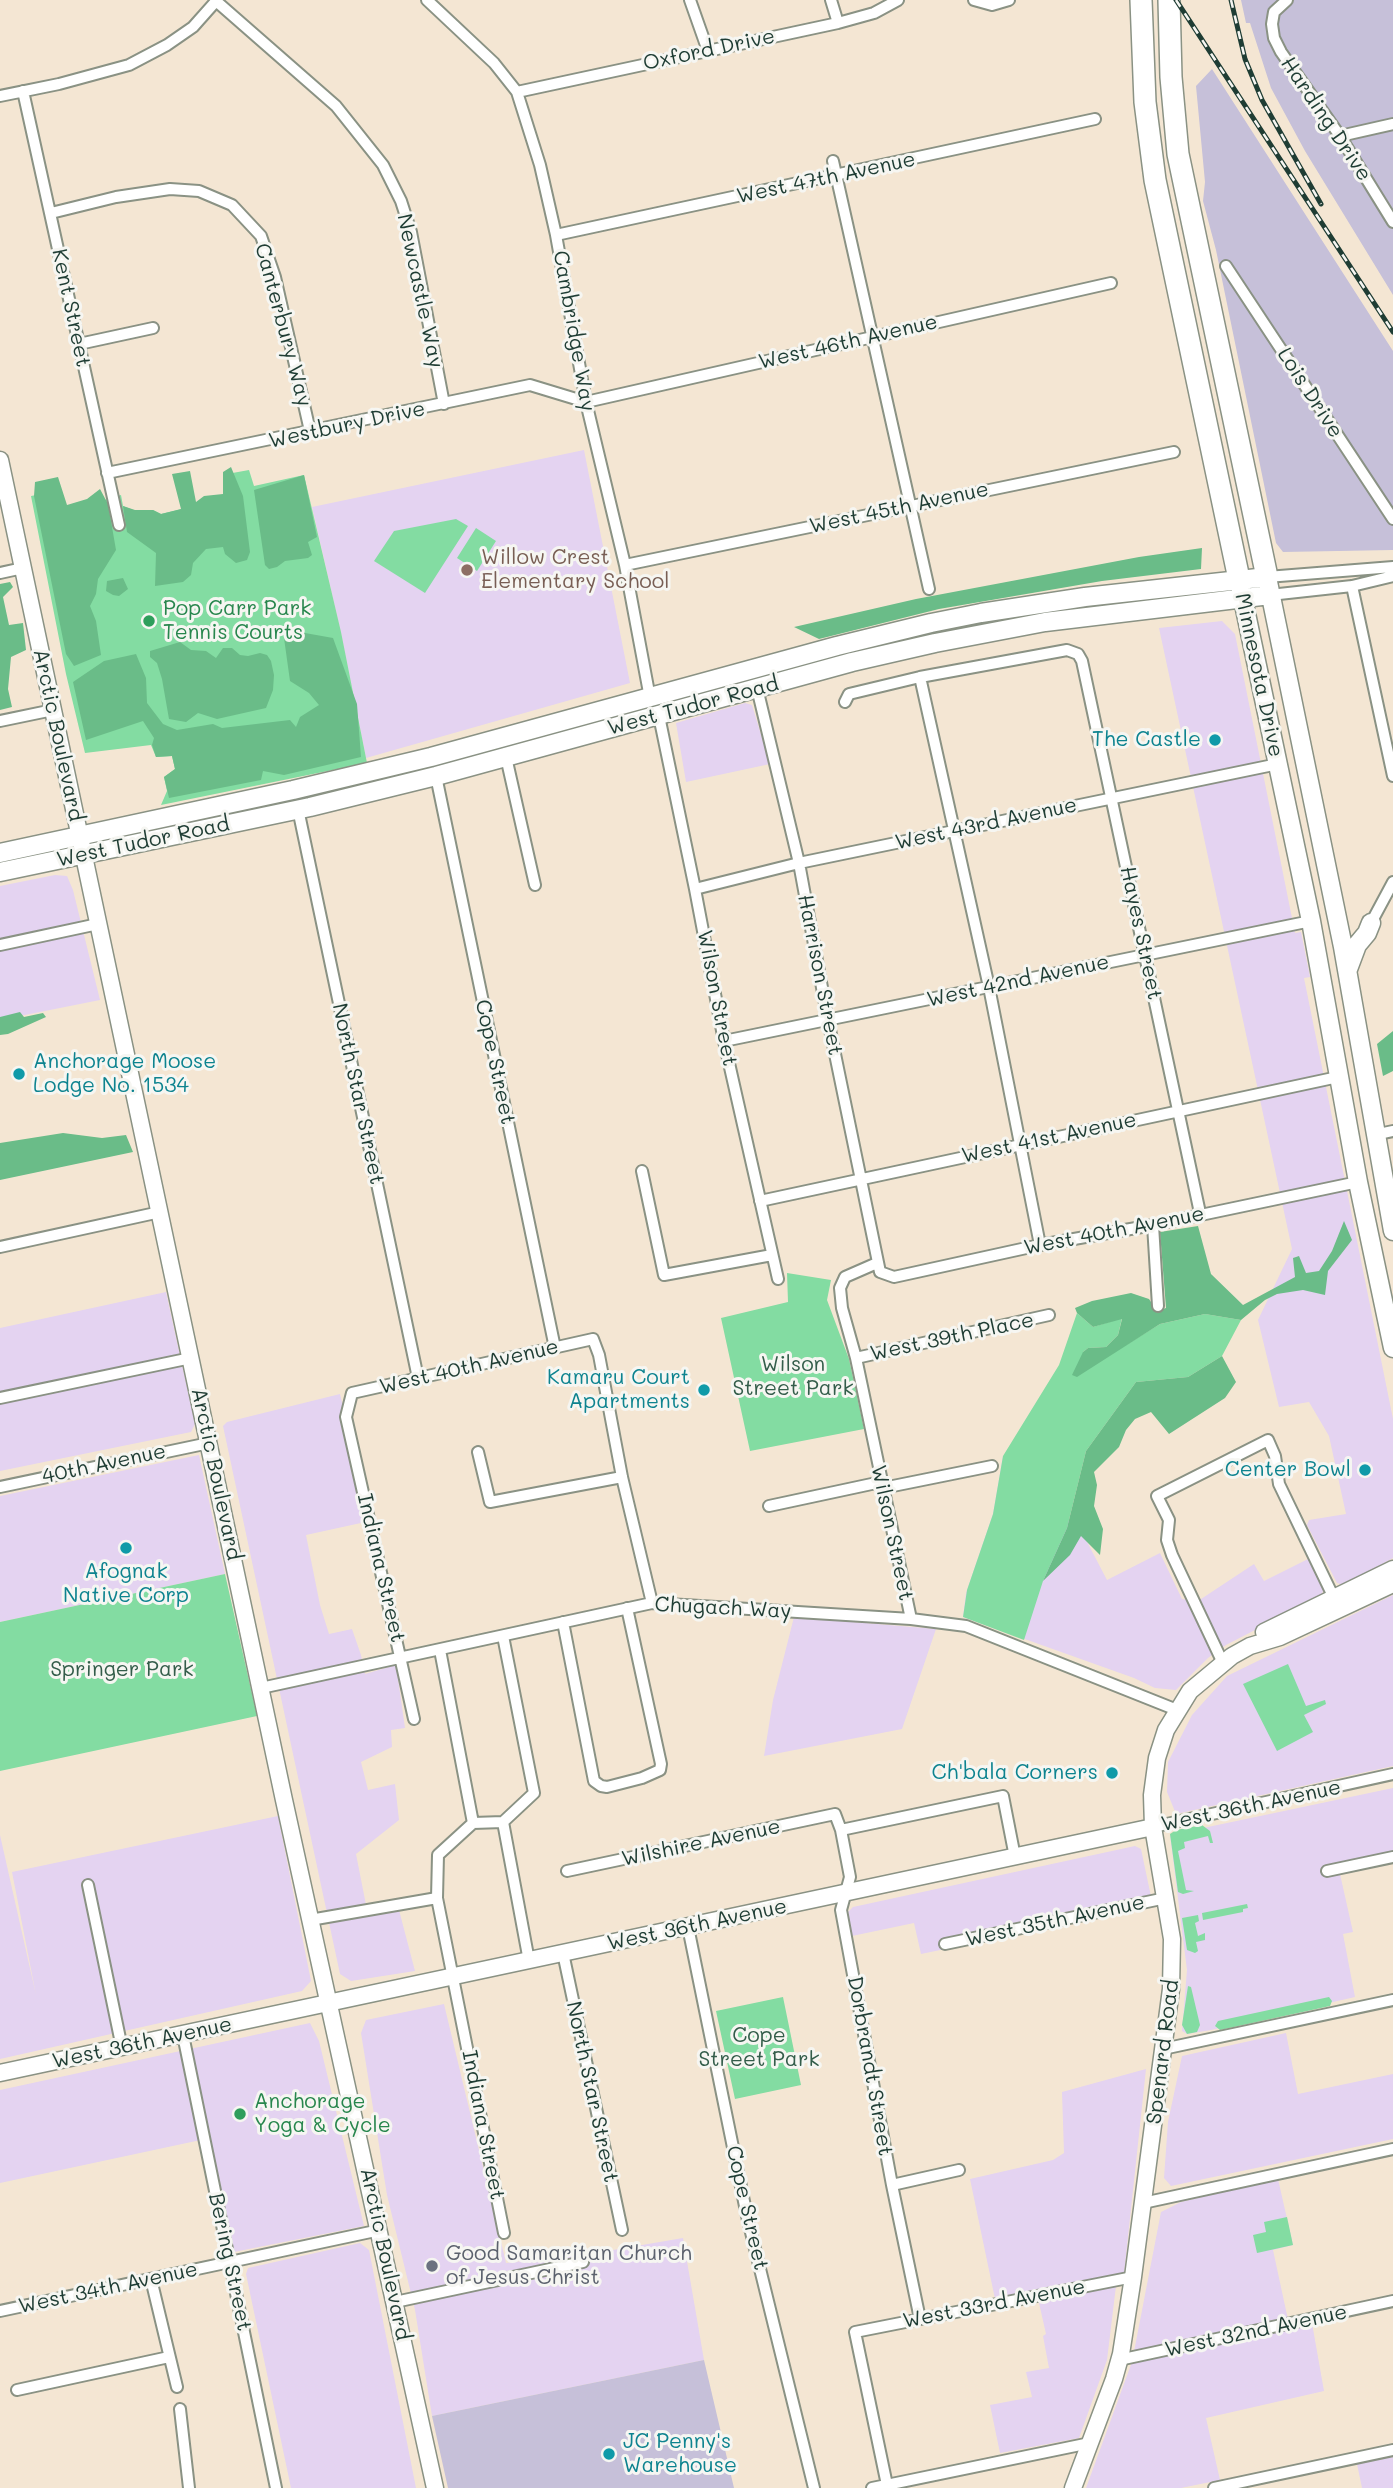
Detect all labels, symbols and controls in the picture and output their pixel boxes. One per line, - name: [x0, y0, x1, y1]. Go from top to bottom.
- street label: Oxford Drive: [641, 24, 777, 76]
- street label: Harding Drive: [1275, 52, 1377, 186]
- street label: West 47th Avenue: [734, 147, 918, 209]
- street label: Newcastle Way: [391, 212, 449, 370]
- street label: Canterbury Way: [249, 241, 317, 409]
- street label: Kent Street: [46, 247, 96, 369]
- street label: Cambridge Way: [547, 249, 601, 413]
- street label: West 46th Avenue: [756, 309, 940, 375]
- street label: Lois Drive: [1272, 343, 1348, 443]
- street label: Westbury Drive: [266, 396, 428, 454]
- street label: West 45th Avenue: [807, 477, 991, 539]
- place label: Willow Crest Elementary School: [481, 545, 669, 595]
- marker: Willow Crest Elementary School: [459, 562, 475, 578]
- street label: Minnesota Drive: [1229, 591, 1289, 759]
- place label: Pop Carr Park Tennis Courts: [163, 596, 311, 646]
- marker: Pop Carr Park Tennis Courts: [141, 613, 157, 629]
- street label: Arctic Boulevard: [27, 647, 89, 823]
- street label: West Tudor Road: [605, 671, 781, 741]
- place label: The Castle: [1092, 727, 1201, 753]
- marker: The Castle: [1207, 732, 1223, 748]
- street label: West 43rd Avenue: [893, 792, 1079, 856]
- street label: West Tudor Road: [54, 811, 232, 873]
- street label: Hayes Street: [1115, 864, 1167, 1002]
- street label: Harrison Street: [792, 892, 848, 1058]
- street label: Wilson Street: [691, 928, 743, 1068]
- street label: West 42nd Avenue: [924, 949, 1112, 1013]
- street label: Cope Street: [469, 997, 521, 1127]
- street label: North Star Street: [326, 1001, 390, 1187]
- place label: Anchorage Moose Lodge No. 1534: [33, 1049, 216, 1099]
- marker: Anchorage Moose Lodge No. 1534: [11, 1066, 27, 1082]
- street label: West 41st Avenue: [959, 1107, 1139, 1169]
- street label: West 40th Avenue: [1022, 1201, 1206, 1261]
- street label: West 39th Place: [868, 1307, 1036, 1367]
- street label: West 40th Avenue: [377, 1334, 561, 1400]
- park label: Wilson Street Park: [732, 1352, 854, 1402]
- place label: Kamaru Court Apartments: [547, 1365, 690, 1415]
- marker: Kamaru Court Apartments: [696, 1382, 712, 1398]
- street label: Arctic Boulevard: [185, 1386, 247, 1562]
- street label: 40th Avenue: [40, 1439, 168, 1489]
- place label: Center Bowl: [1225, 1457, 1351, 1483]
- marker: Center Bowl: [1357, 1462, 1373, 1478]
- street label: Wilson Street: [865, 1463, 919, 1603]
- street label: Indiana Street: [352, 1491, 410, 1645]
- marker: Afognak Native Corp: [118, 1540, 134, 1556]
- place label: Afognak Native Corp: [63, 1559, 189, 1609]
- street label: Chugach Way: [654, 1592, 792, 1624]
- park label: Springer Park: [50, 1657, 194, 1683]
- place label: Ch'bala Corners: [932, 1760, 1098, 1786]
- marker: Ch'bala Corners: [1104, 1765, 1120, 1781]
- street label: West 36th Avenue: [1159, 1775, 1343, 1837]
- street label: Wilshire Avenue: [619, 1814, 783, 1872]
- street label: West 35th Avenue: [963, 1890, 1147, 1952]
- street label: West 36th Avenue: [605, 1894, 789, 1956]
- street label: Dorbrandt Street: [842, 1974, 898, 2158]
- street label: Spenard Road: [1142, 1978, 1184, 2126]
- street label: North Star Street: [560, 1999, 624, 2185]
- street label: West 36th Avenue: [50, 2012, 234, 2074]
- park label: Cope Street Park: [698, 2023, 820, 2073]
- street label: Indiana Street: [456, 2048, 510, 2202]
- place label: Anchorage Yoga & Cycle: [254, 2089, 391, 2139]
- marker: Anchorage Yoga & Cycle: [232, 2106, 248, 2122]
- street label: Cope Street: [720, 2143, 774, 2273]
- street label: Arctic Boulevard: [354, 2166, 416, 2342]
- street label: Bering Street: [203, 2191, 257, 2333]
- place label: Good Samaritan Church of Jesus Christ: [446, 2241, 692, 2291]
- street label: West 34th Avenue: [16, 2257, 200, 2319]
- marker: Good Samaritan Church of Jesus Christ: [424, 2258, 440, 2274]
- street label: West 33rd Avenue: [901, 2274, 1087, 2334]
- street label: West 32nd Avenue: [1162, 2299, 1350, 2363]
- place label: JC Penny's Warehouse: [623, 2429, 737, 2479]
- marker: JC Penny's Warehouse: [601, 2446, 617, 2462]

